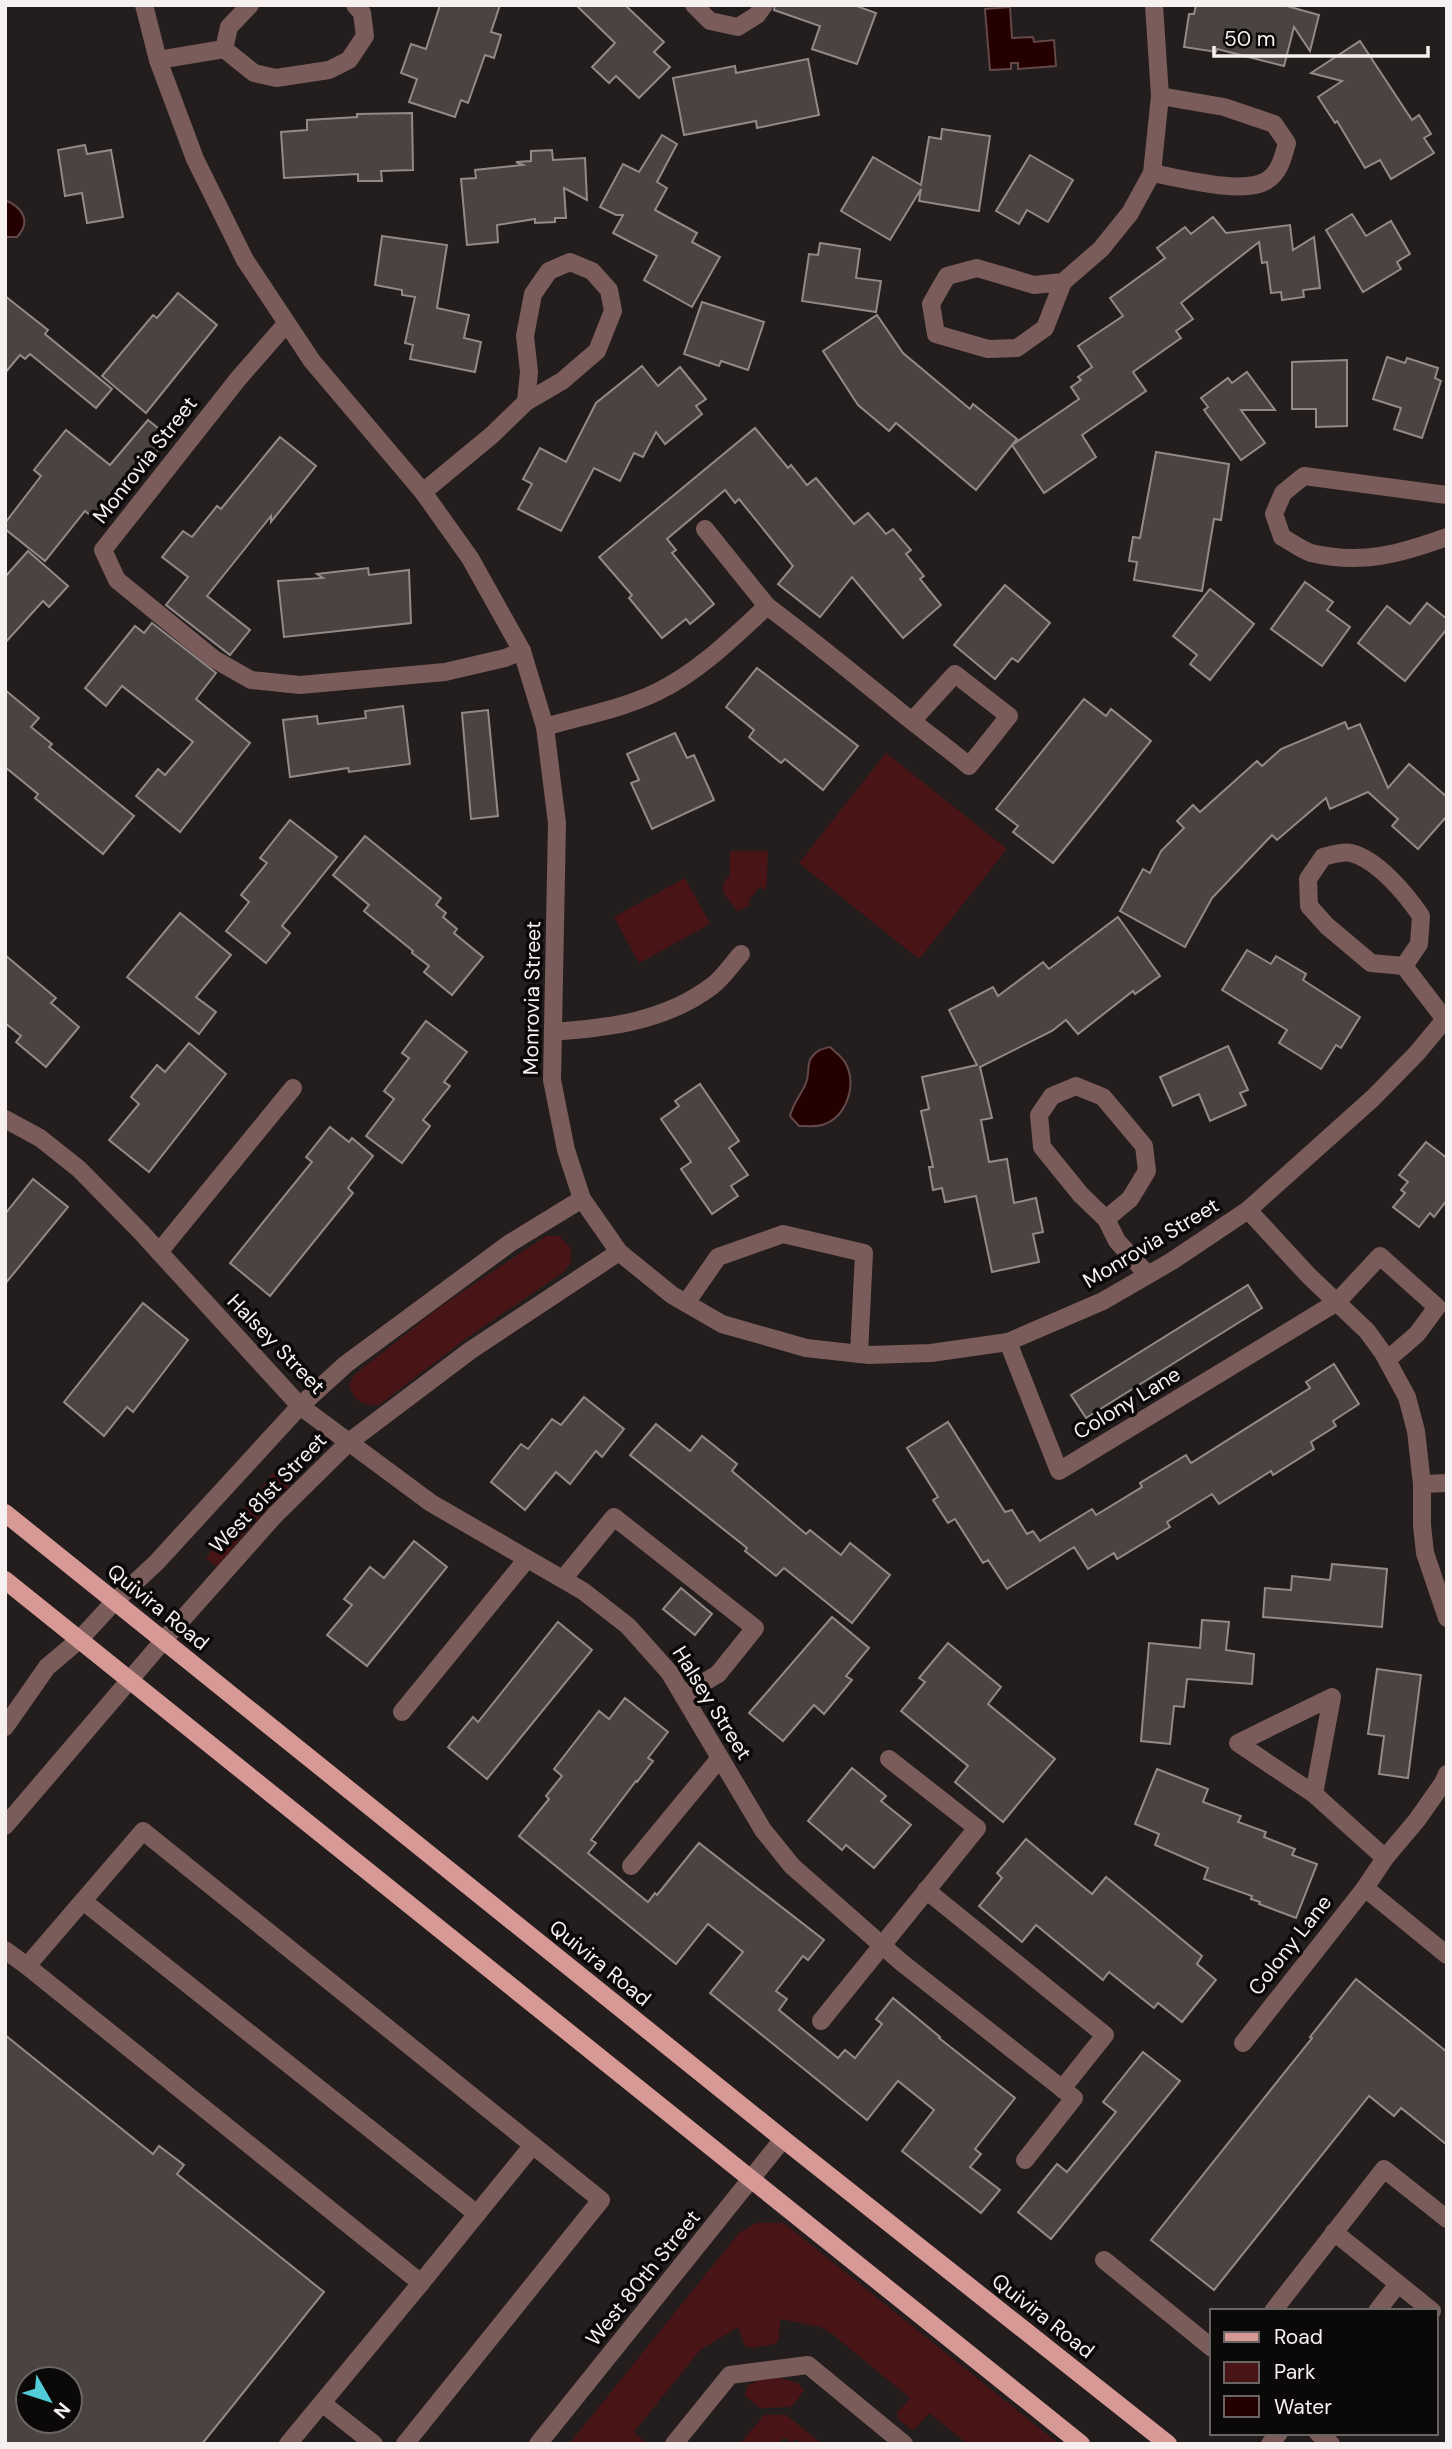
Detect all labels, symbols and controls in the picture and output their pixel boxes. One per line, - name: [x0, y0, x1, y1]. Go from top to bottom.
- scale bar: [1214, 14, 1428, 58]
- text: 50 m: [1224, 25, 1275, 53]
- street label: Monrovia Street: [87, 391, 203, 529]
- street label: Monrovia Street: [517, 921, 547, 1075]
- street label: Monrovia Street: [1078, 1191, 1224, 1295]
- street label: Halsey Street: [221, 1288, 331, 1400]
- street label: Colony Lane: [1068, 1360, 1186, 1446]
- street label: West 81st Street: [203, 1427, 333, 1559]
- street label: Quivira Road: [101, 1557, 215, 1657]
- street label: Halsey Street: [666, 1641, 758, 1765]
- street label: Colony Lane: [1242, 1889, 1338, 2001]
- street label: Quivira Road: [543, 1913, 657, 2013]
- street label: West 80th Street: [579, 2204, 707, 2352]
- street label: Quivira Road: [986, 2267, 1100, 2365]
- legend: [1210, 2309, 1438, 2435]
- text: Road: [1274, 2323, 1323, 2351]
- text: Park: [1274, 2358, 1316, 2386]
- north arrow: [14, 2365, 84, 2435]
- text: Water: [1274, 2393, 1332, 2421]
- text: N: [48, 2397, 76, 2424]

